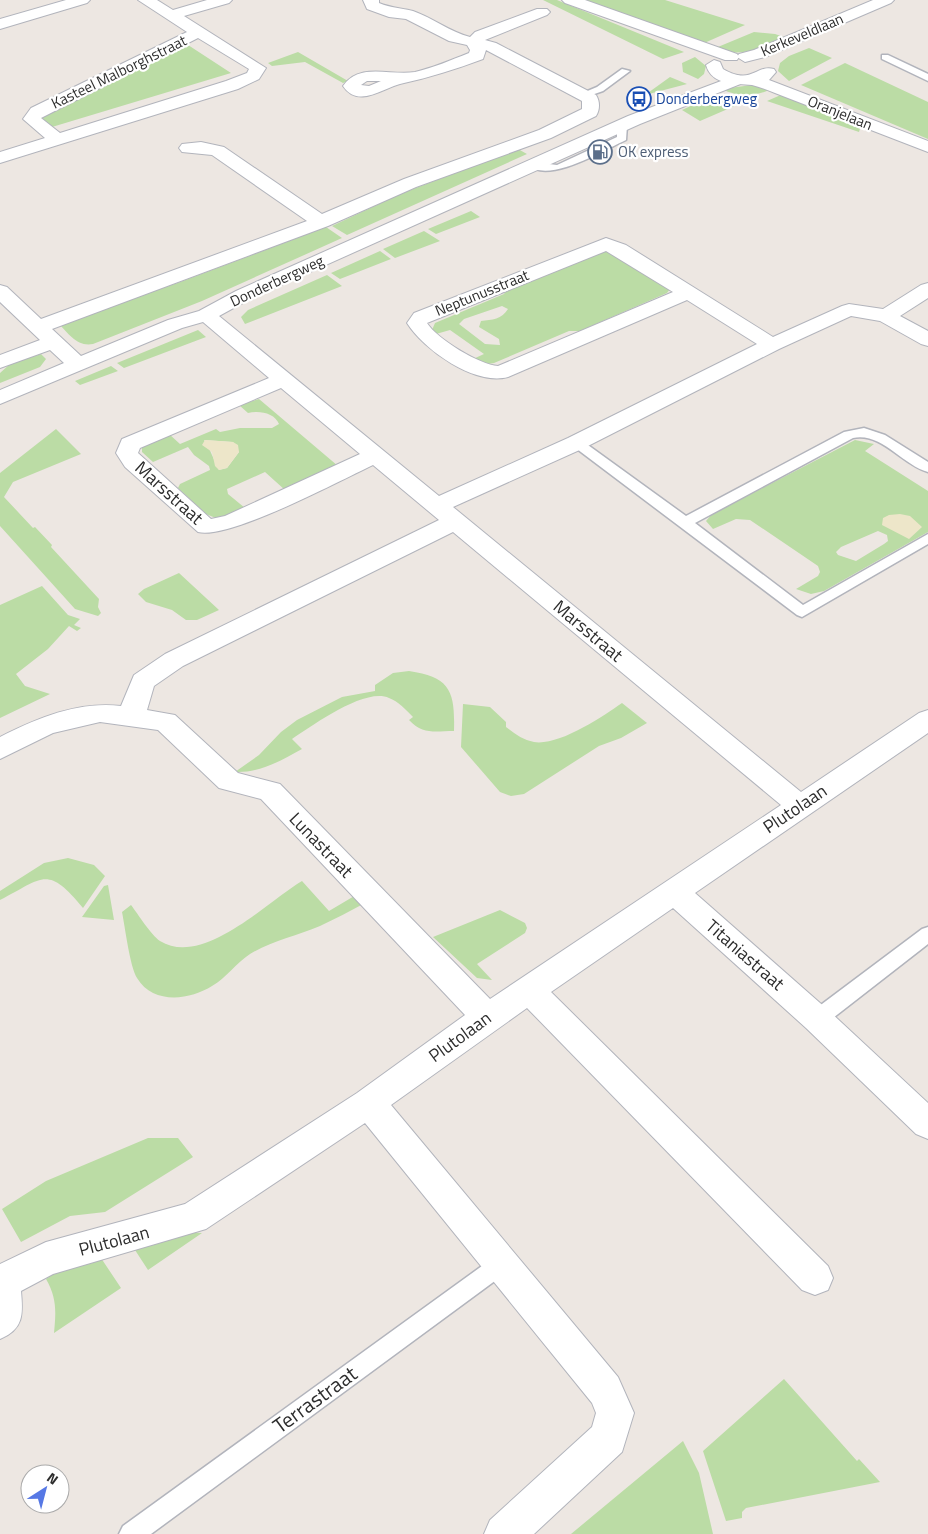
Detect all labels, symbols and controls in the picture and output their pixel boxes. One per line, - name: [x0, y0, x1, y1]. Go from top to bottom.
- street label: Kerkeveldlaan: [757, 7, 847, 62]
- street label: Kasteel Malborghstraat: [47, 28, 191, 114]
- bus stop icon: Donderbergweg: [626, 86, 652, 112]
- place label: Donderbergweg: [656, 87, 758, 110]
- street label: Oranjelaan: [804, 89, 876, 136]
- fuel station icon: OK express: [587, 139, 613, 165]
- place label: OK express: [618, 140, 689, 163]
- street label: Donderbergweg: [226, 249, 328, 312]
- street label: Neptunusstraat: [431, 263, 533, 322]
- street label: Marsstraat: [129, 454, 210, 531]
- street label: Marsstraat: [547, 593, 630, 668]
- street label: Plutolaan: [757, 777, 832, 840]
- street label: Lunastraat: [283, 806, 360, 884]
- street label: Titaniastraat: [700, 913, 791, 997]
- street label: Plutolaan: [423, 1004, 497, 1069]
- street label: Plutolaan: [76, 1218, 152, 1263]
- street label: Terrastraat: [266, 1357, 364, 1441]
- north arrow: [20, 1464, 70, 1514]
- text: N: [43, 1467, 63, 1489]

